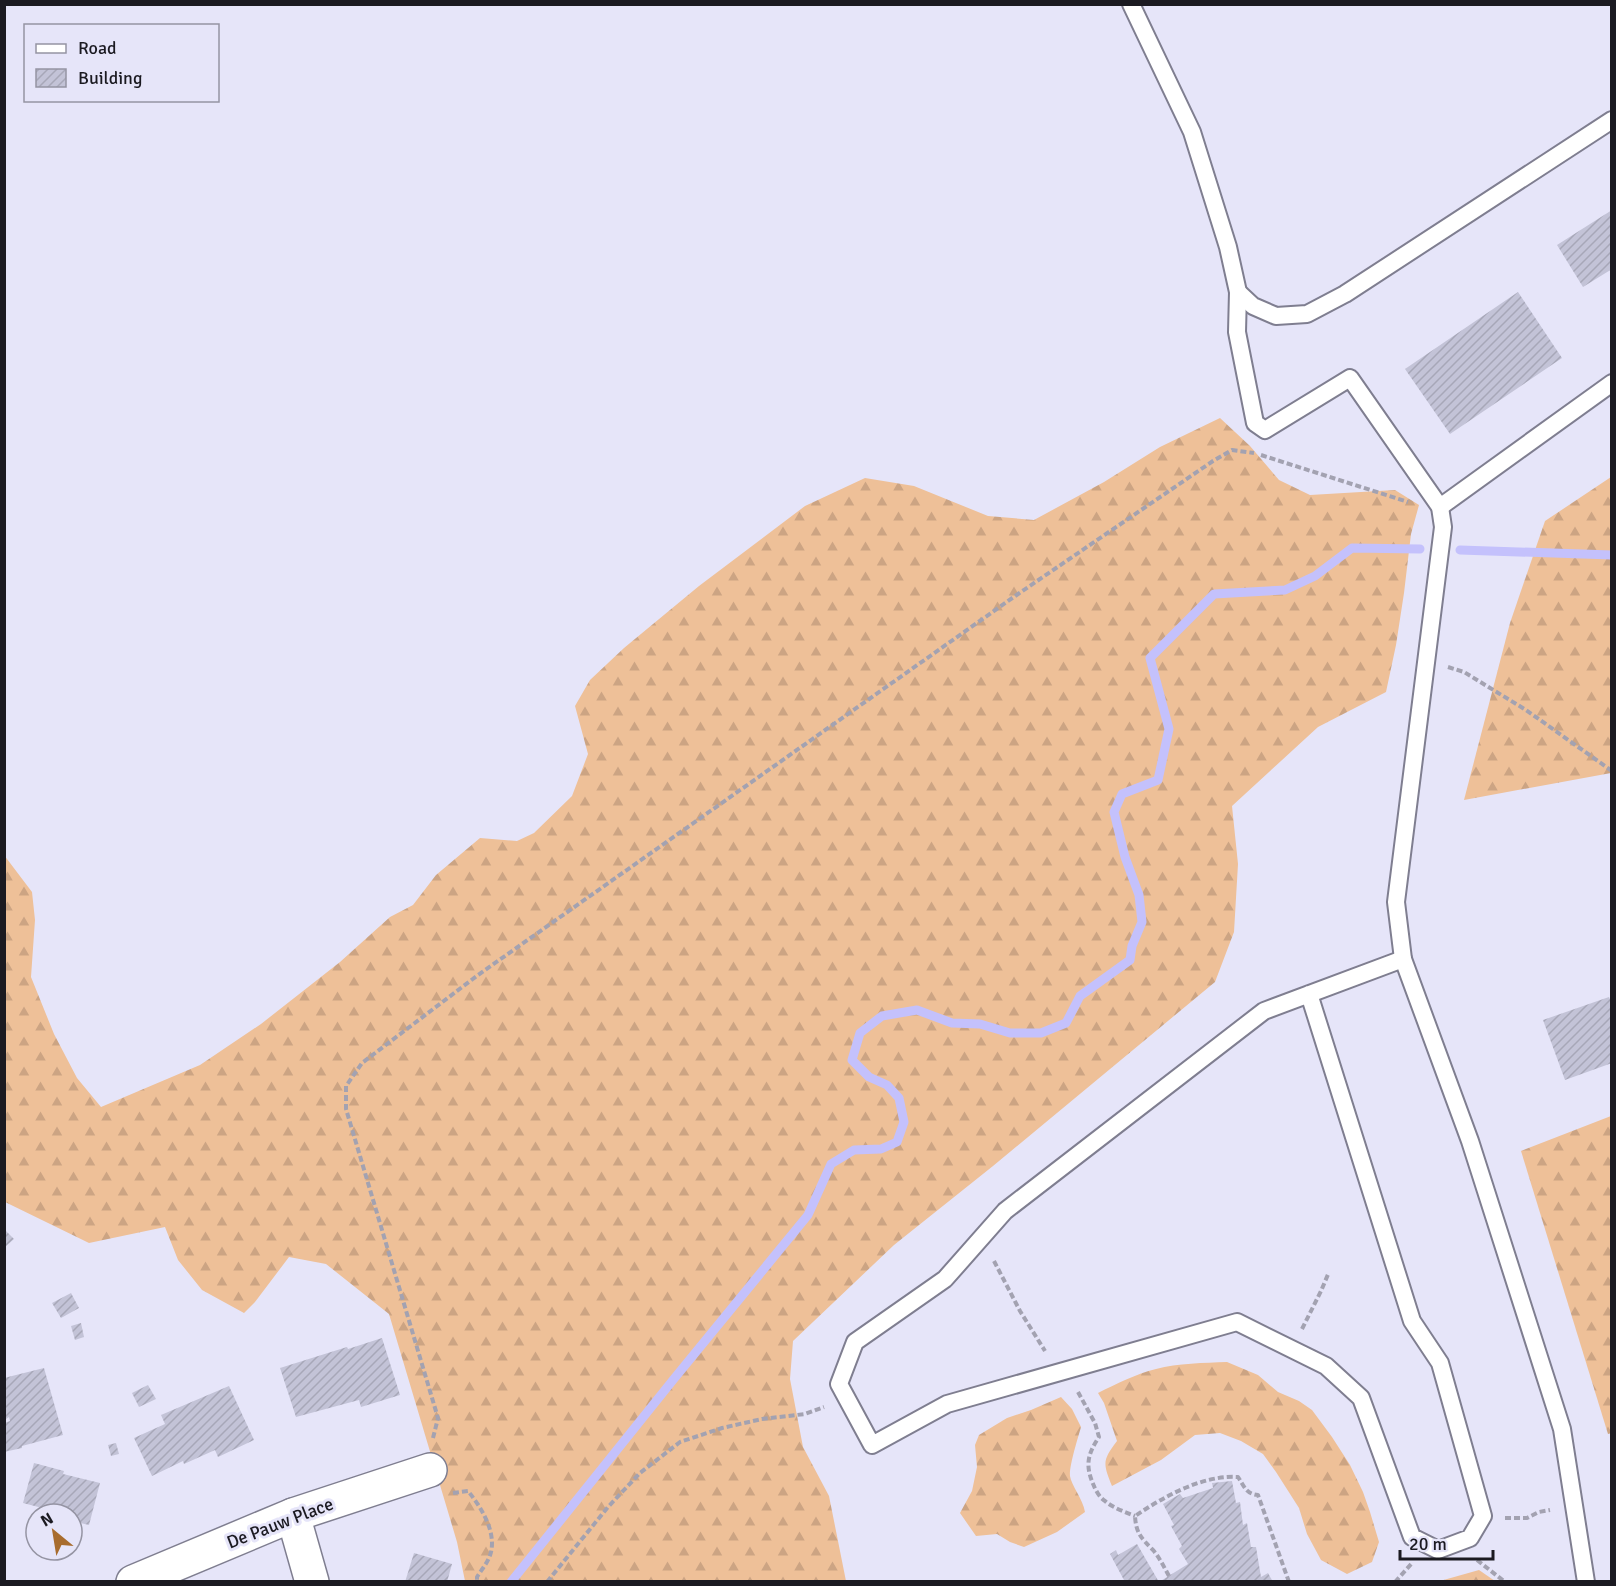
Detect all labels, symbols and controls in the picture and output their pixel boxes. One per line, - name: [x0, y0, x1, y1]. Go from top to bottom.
- legend: [24, 24, 219, 102]
- text: Road: [78, 37, 117, 59]
- text: Building: [78, 67, 142, 89]
- street label: De Pauw Place: [224, 1493, 336, 1553]
- north arrow: [24, 1502, 84, 1562]
- text: N: [37, 1508, 57, 1531]
- scale bar: [1400, 1523, 1493, 1561]
- text: 20 m: [1409, 1533, 1447, 1555]

